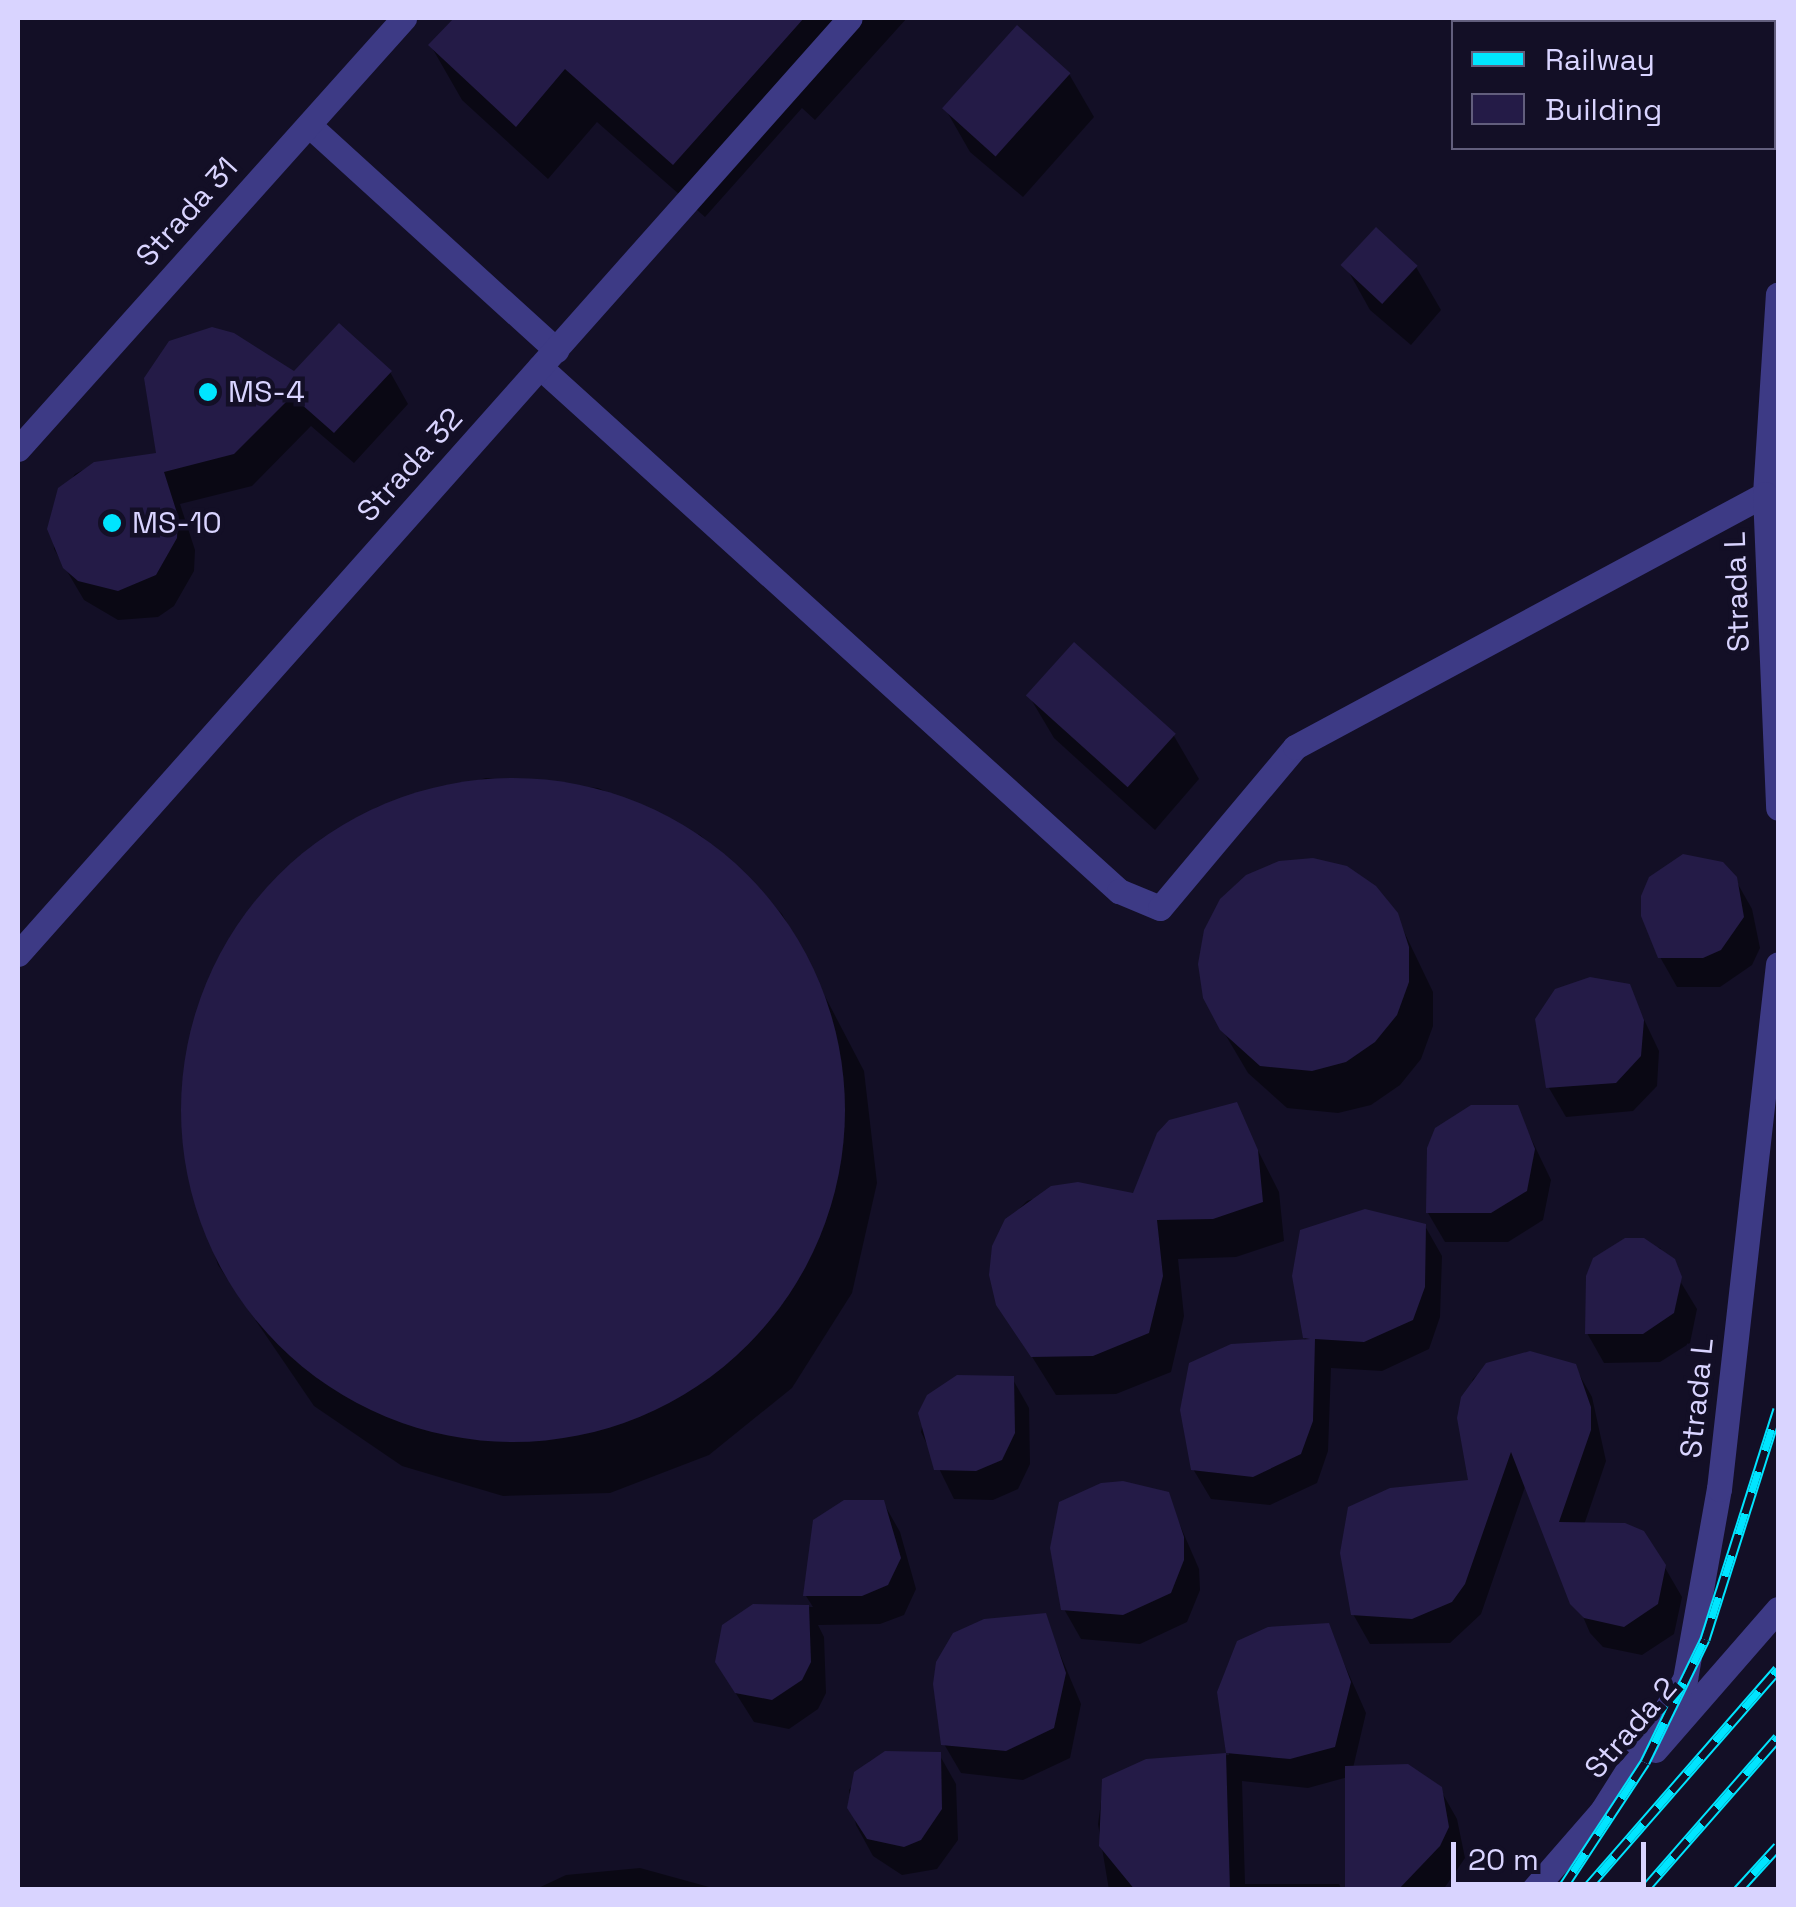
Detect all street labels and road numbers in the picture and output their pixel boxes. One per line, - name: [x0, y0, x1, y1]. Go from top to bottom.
- street label: Strada 31: [129, 150, 245, 274]
- street label: Strada 32: [350, 401, 470, 529]
- street label: Strada L: [1717, 531, 1757, 653]
- street label: Strada L: [1673, 1336, 1721, 1460]
- street label: Strada 2: [1577, 1670, 1685, 1786]

